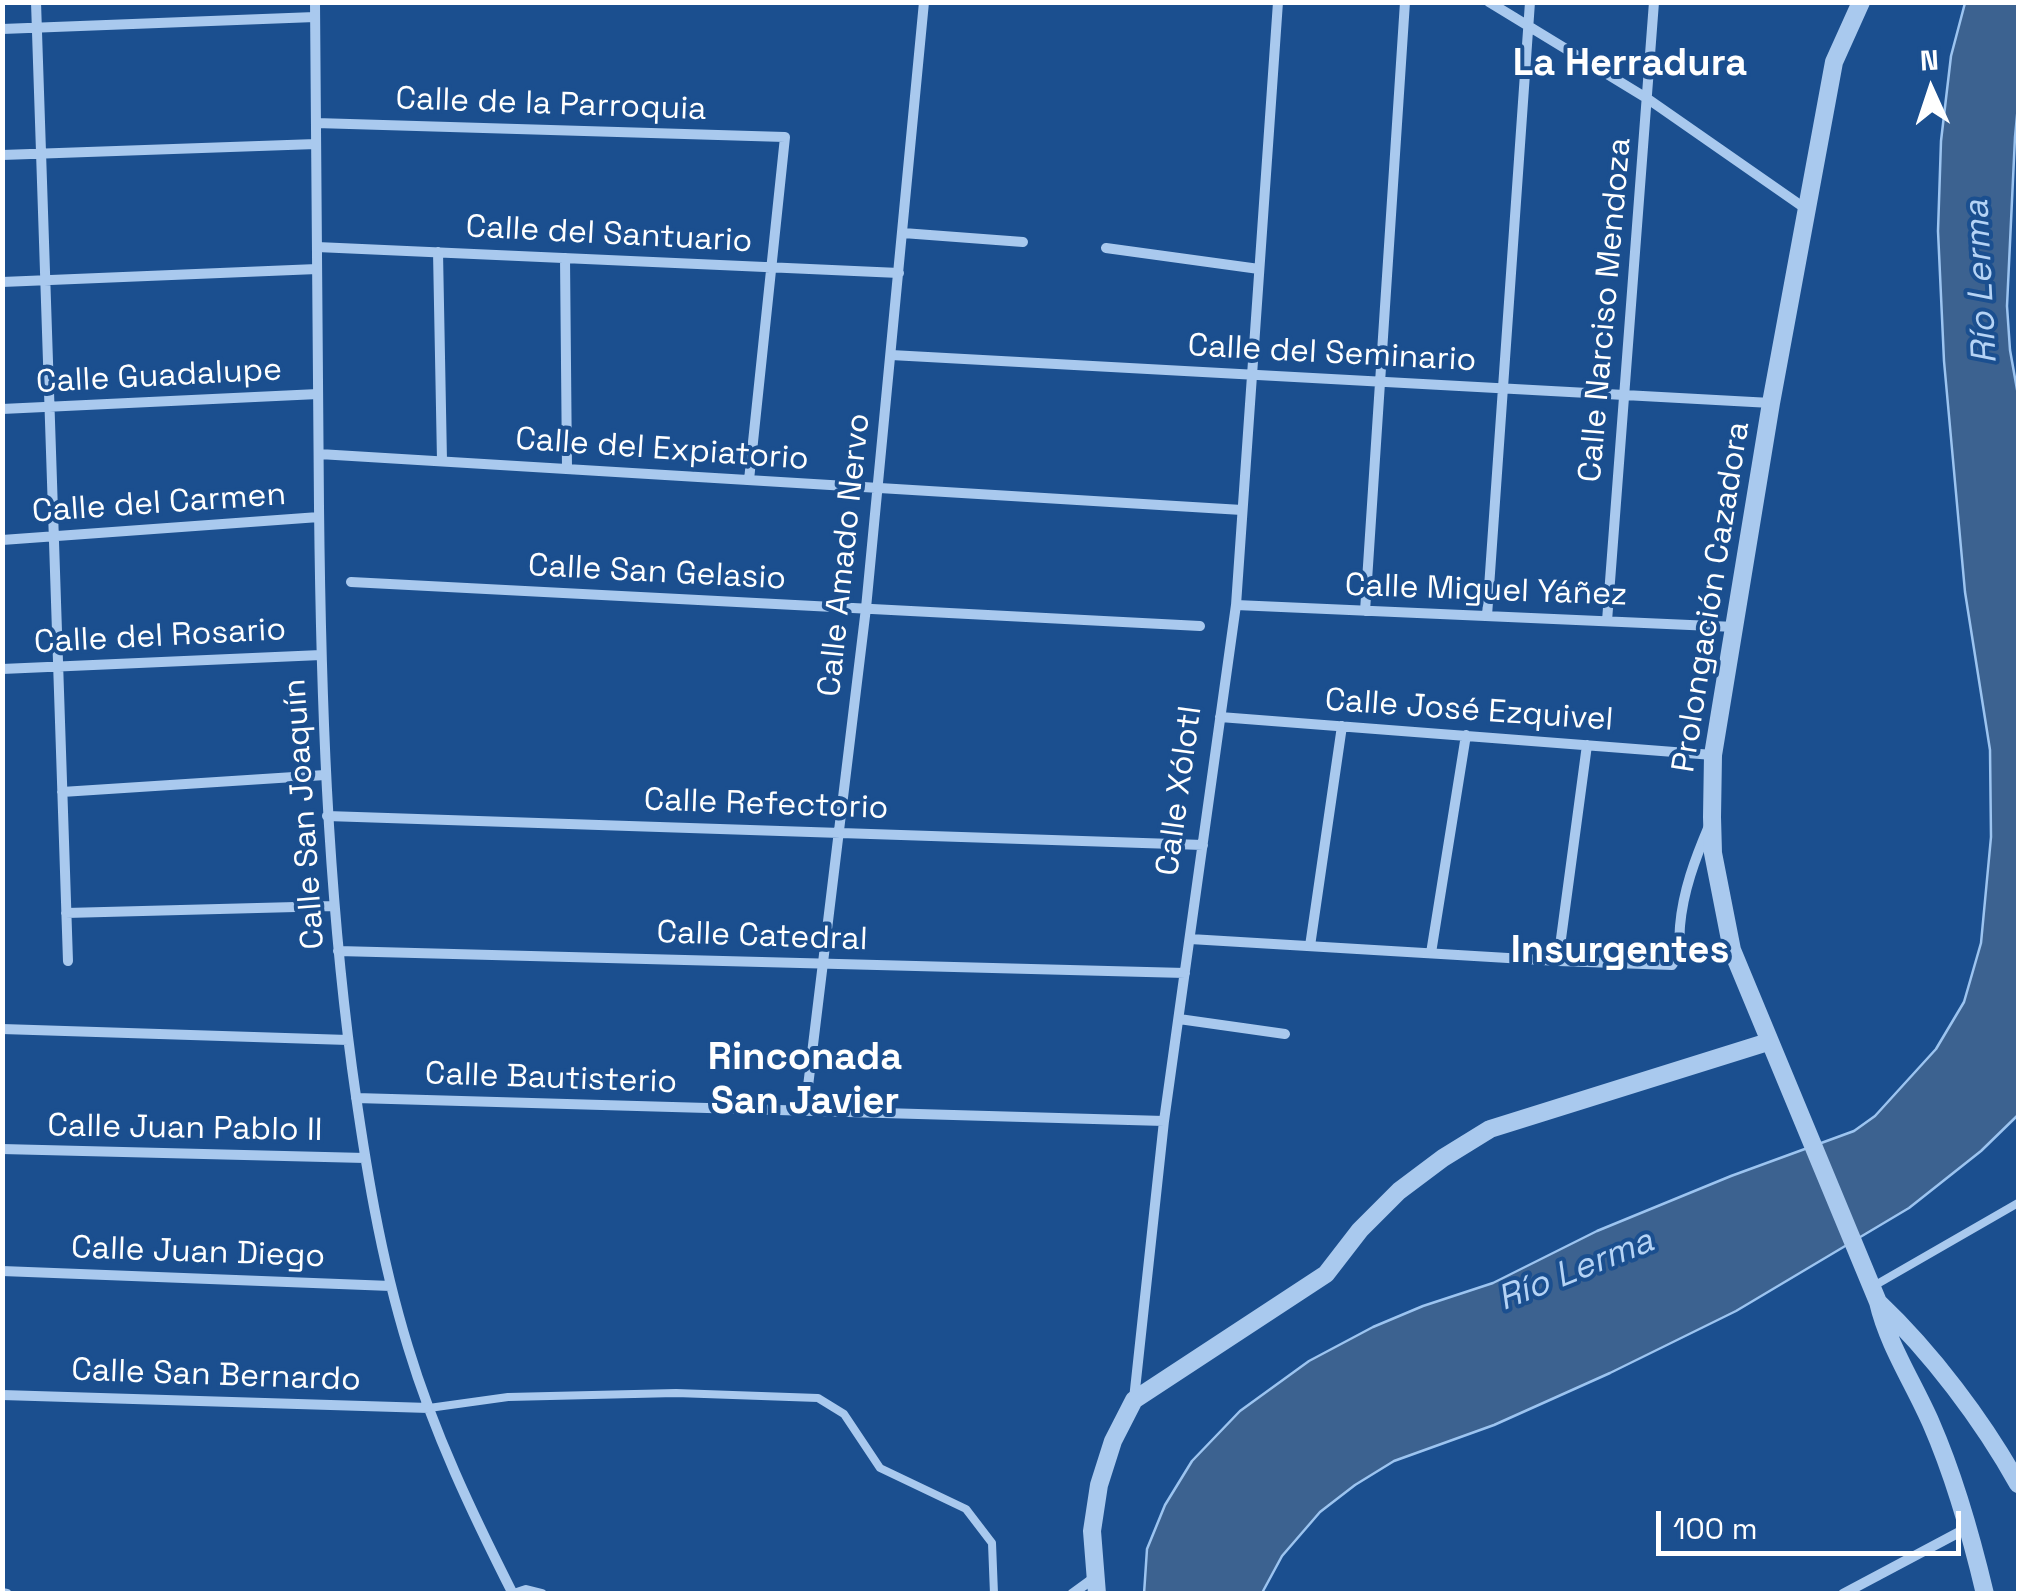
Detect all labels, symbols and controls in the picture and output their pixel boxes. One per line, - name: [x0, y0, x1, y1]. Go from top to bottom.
- north arrow: [1881, 40, 1981, 140]
- district label: La Herradura: [1513, 42, 1747, 88]
- text: N: [1919, 42, 1940, 79]
- street label: Calle de la Parroquia: [395, 80, 707, 130]
- street label: Calle Narciso Mendoza: [1572, 136, 1640, 484]
- water label: Río Lerma: [1957, 199, 2007, 365]
- street label: Calle del Santuario: [465, 208, 753, 262]
- street label: Calle del Seminario: [1187, 327, 1477, 381]
- street label: Calle Guadalupe: [35, 351, 283, 403]
- street label: Calle Amado Nervo: [811, 411, 879, 699]
- street label: Prolongación Cazadora: [1665, 419, 1759, 775]
- street label: Calle del Expiatorio: [514, 421, 810, 479]
- street label: Calle del Carmen: [31, 476, 287, 532]
- street label: Calle San Gelasio: [527, 547, 787, 599]
- street label: Calle Miguel Yáñez: [1344, 567, 1628, 615]
- street label: Calle del Rosario: [33, 611, 287, 663]
- street label: Calle San Joaquín: [276, 677, 334, 951]
- street label: Calle José Ezquivel: [1323, 682, 1615, 740]
- street label: Calle Xólotl: [1149, 704, 1211, 878]
- street label: Calle Refectorio: [643, 782, 889, 828]
- street label: Calle Catedral: [656, 914, 868, 960]
- district label: Insurgentes: [1511, 929, 1729, 975]
- district label: Rinconada San Javier: [708, 1036, 902, 1126]
- street label: Calle Bautisterio: [424, 1055, 678, 1103]
- street label: Calle Juan Pablo II: [47, 1107, 323, 1151]
- water label: Río Lerma: [1492, 1221, 1660, 1321]
- street label: Calle Juan Diego: [70, 1229, 326, 1277]
- street label: Calle San Bernardo: [71, 1352, 361, 1400]
- scale bar: [1661, 1491, 1966, 1553]
- text: 100 m: [1673, 1509, 1758, 1548]

